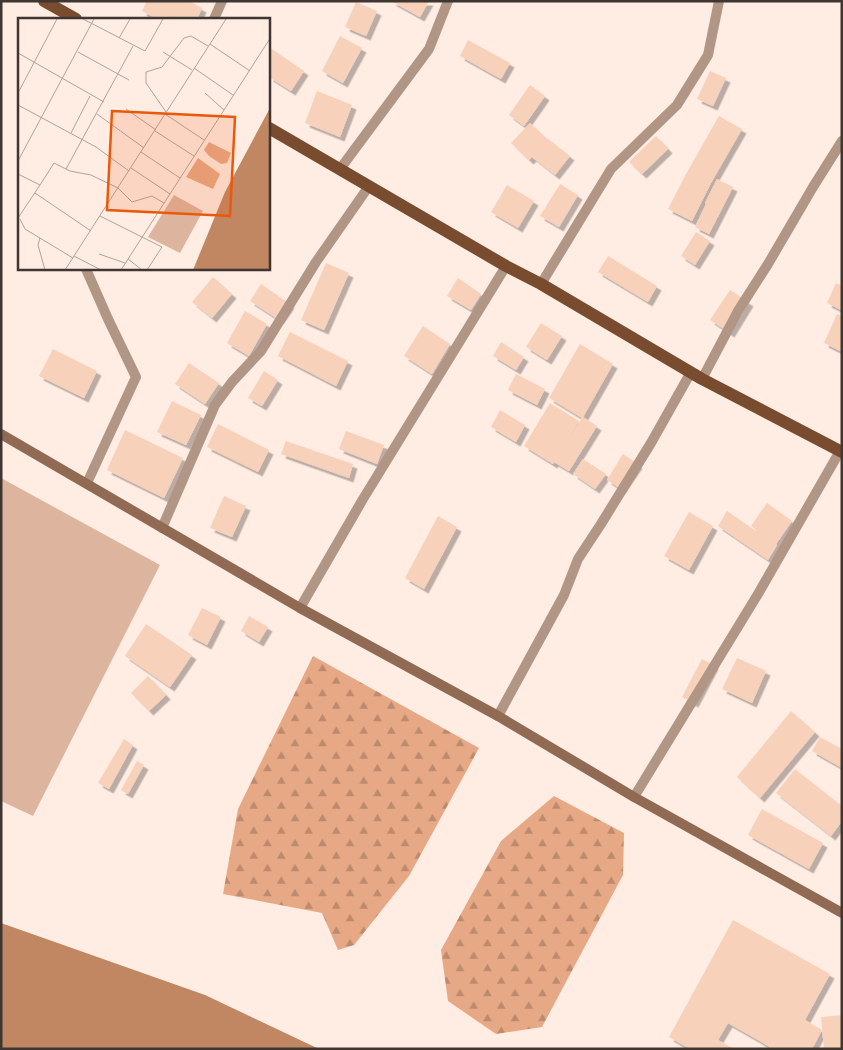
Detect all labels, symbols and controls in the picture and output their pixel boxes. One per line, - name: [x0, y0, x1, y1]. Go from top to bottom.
- inset map: [18, 18, 270, 270]

